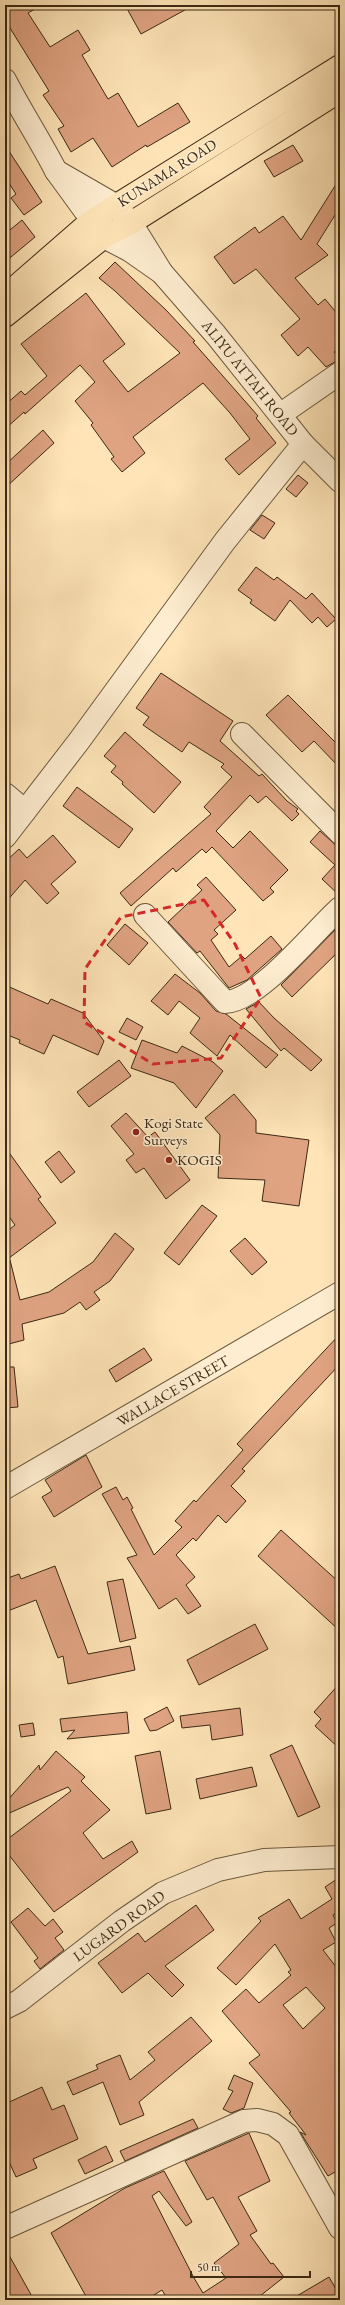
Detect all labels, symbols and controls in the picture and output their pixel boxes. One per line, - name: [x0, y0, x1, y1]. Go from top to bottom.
- street label: KUNAMA ROAD: [113, 134, 220, 211]
- street label: ALIYU ATTAH ROAD: [197, 315, 303, 439]
- place label: Kogi State Surveys: [144, 1113, 203, 1149]
- marker: Kogi State Surveys: [131, 1127, 141, 1137]
- place label: KOGIS: [177, 1150, 222, 1169]
- marker: KOGIS: [164, 1155, 174, 1165]
- street label: WALLACE STREET: [113, 1350, 233, 1430]
- street label: LUGARD ROAD: [69, 1886, 169, 1965]
- scale bar: [191, 2253, 310, 2279]
- text: 50 m: [197, 2259, 221, 2275]

